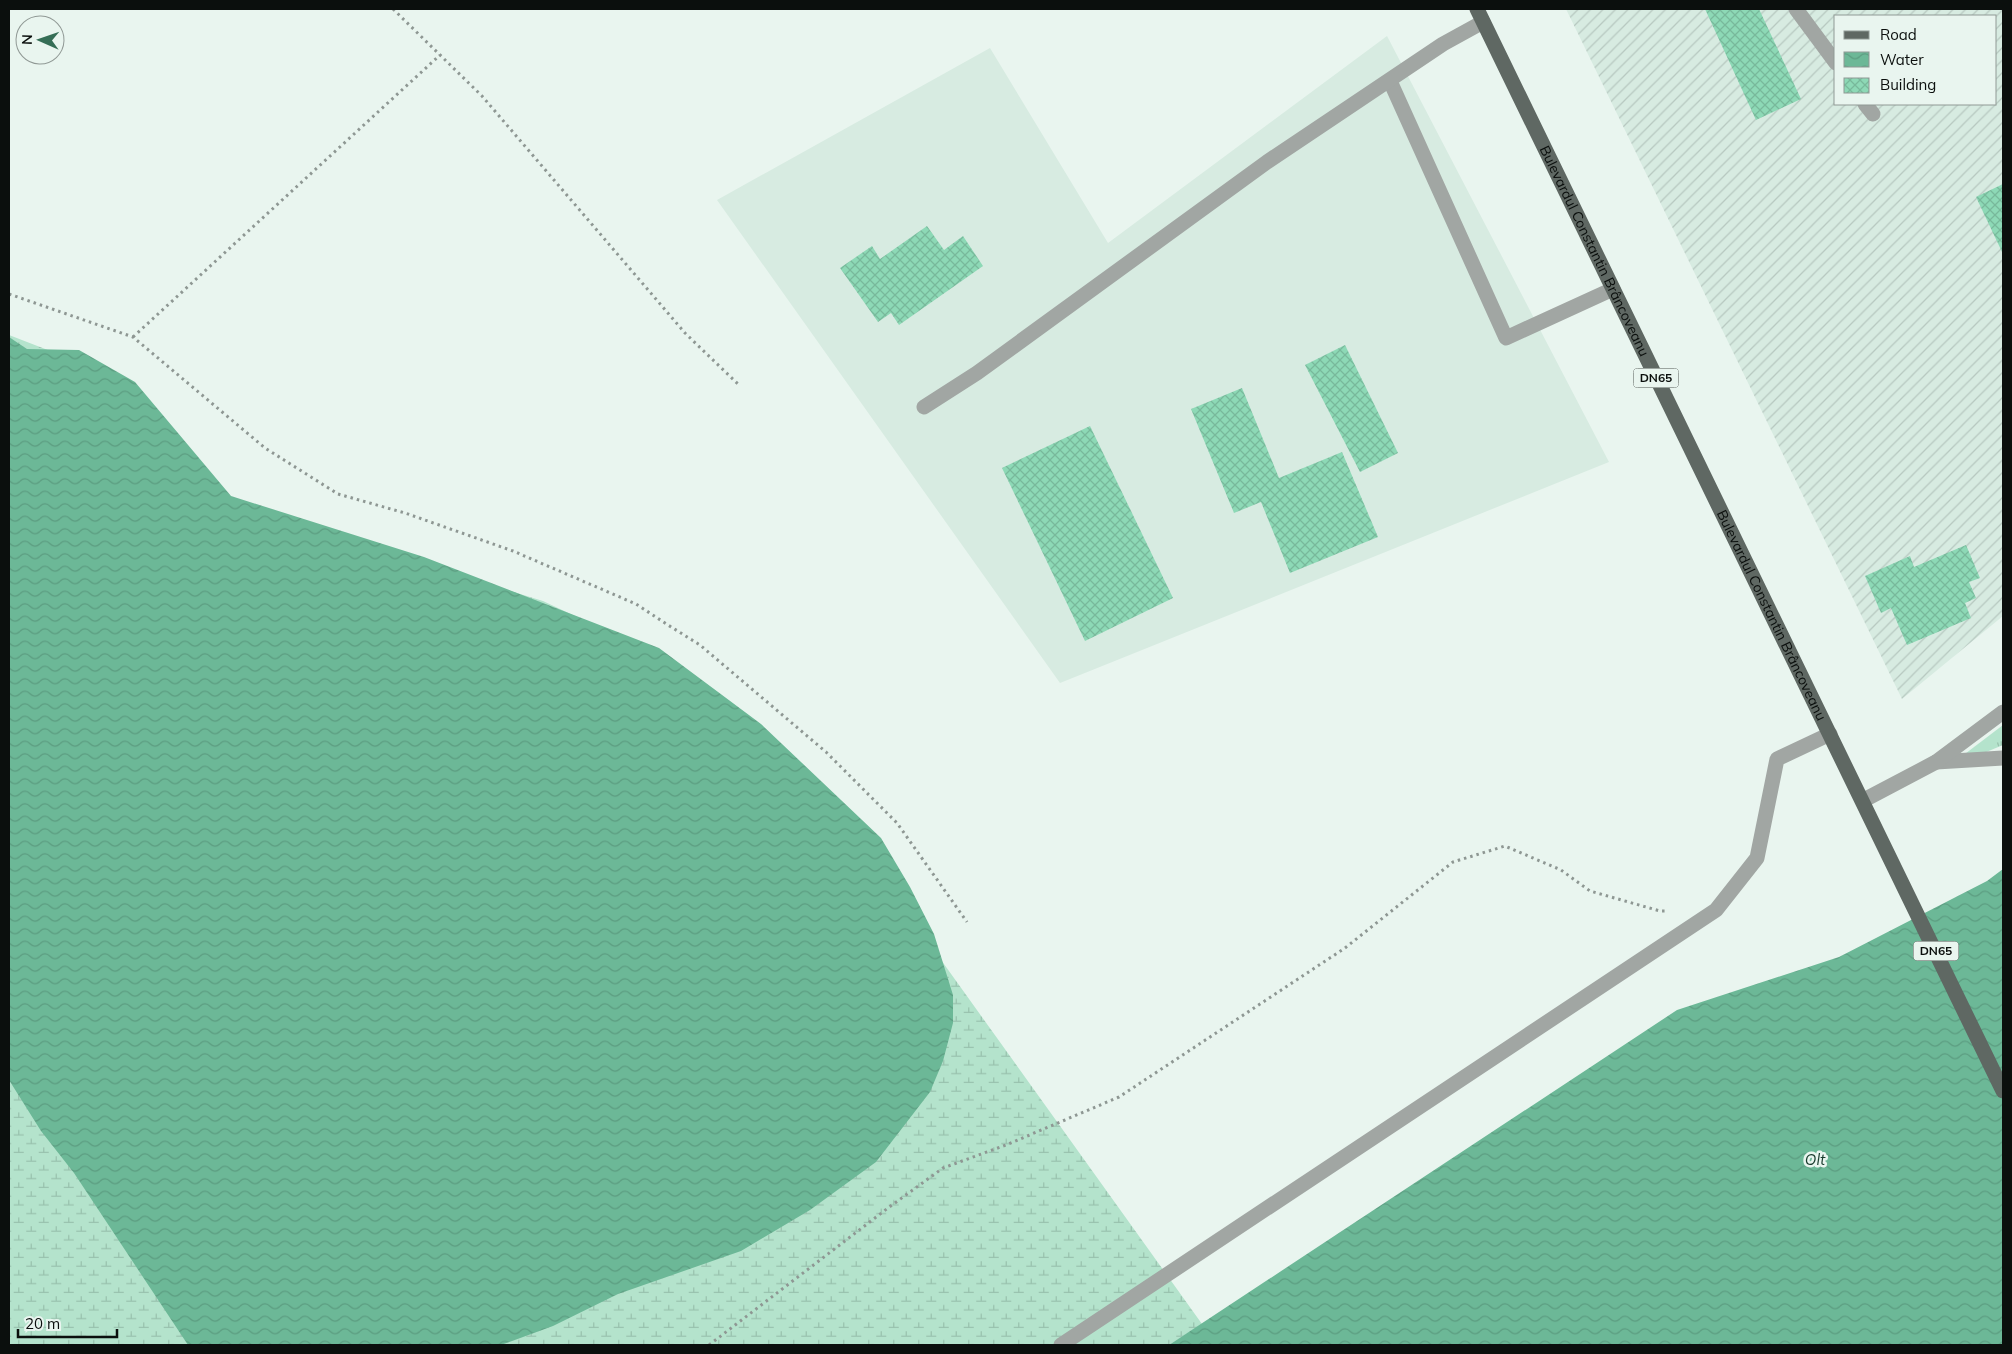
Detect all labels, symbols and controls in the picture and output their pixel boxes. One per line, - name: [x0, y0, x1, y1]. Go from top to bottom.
- north arrow: [15, 15, 65, 65]
- legend: [1834, 15, 1997, 105]
- text: Road: [1880, 25, 1917, 44]
- text: N: [18, 34, 36, 45]
- text: Water: [1880, 50, 1924, 69]
- text: Building: [1880, 75, 1936, 94]
- street label: Bulevardul Constantin Brâncoveanu: [1536, 143, 1653, 359]
- road number: DN65: [1634, 368, 1678, 388]
- street label: Bulevardul Constantin Brâncoveanu: [1713, 507, 1831, 723]
- road number: DN65: [1914, 941, 1958, 960]
- water label: Olt: [1805, 1150, 1826, 1169]
- scale bar: [18, 1306, 116, 1338]
- text: 20 m: [25, 1314, 60, 1333]

